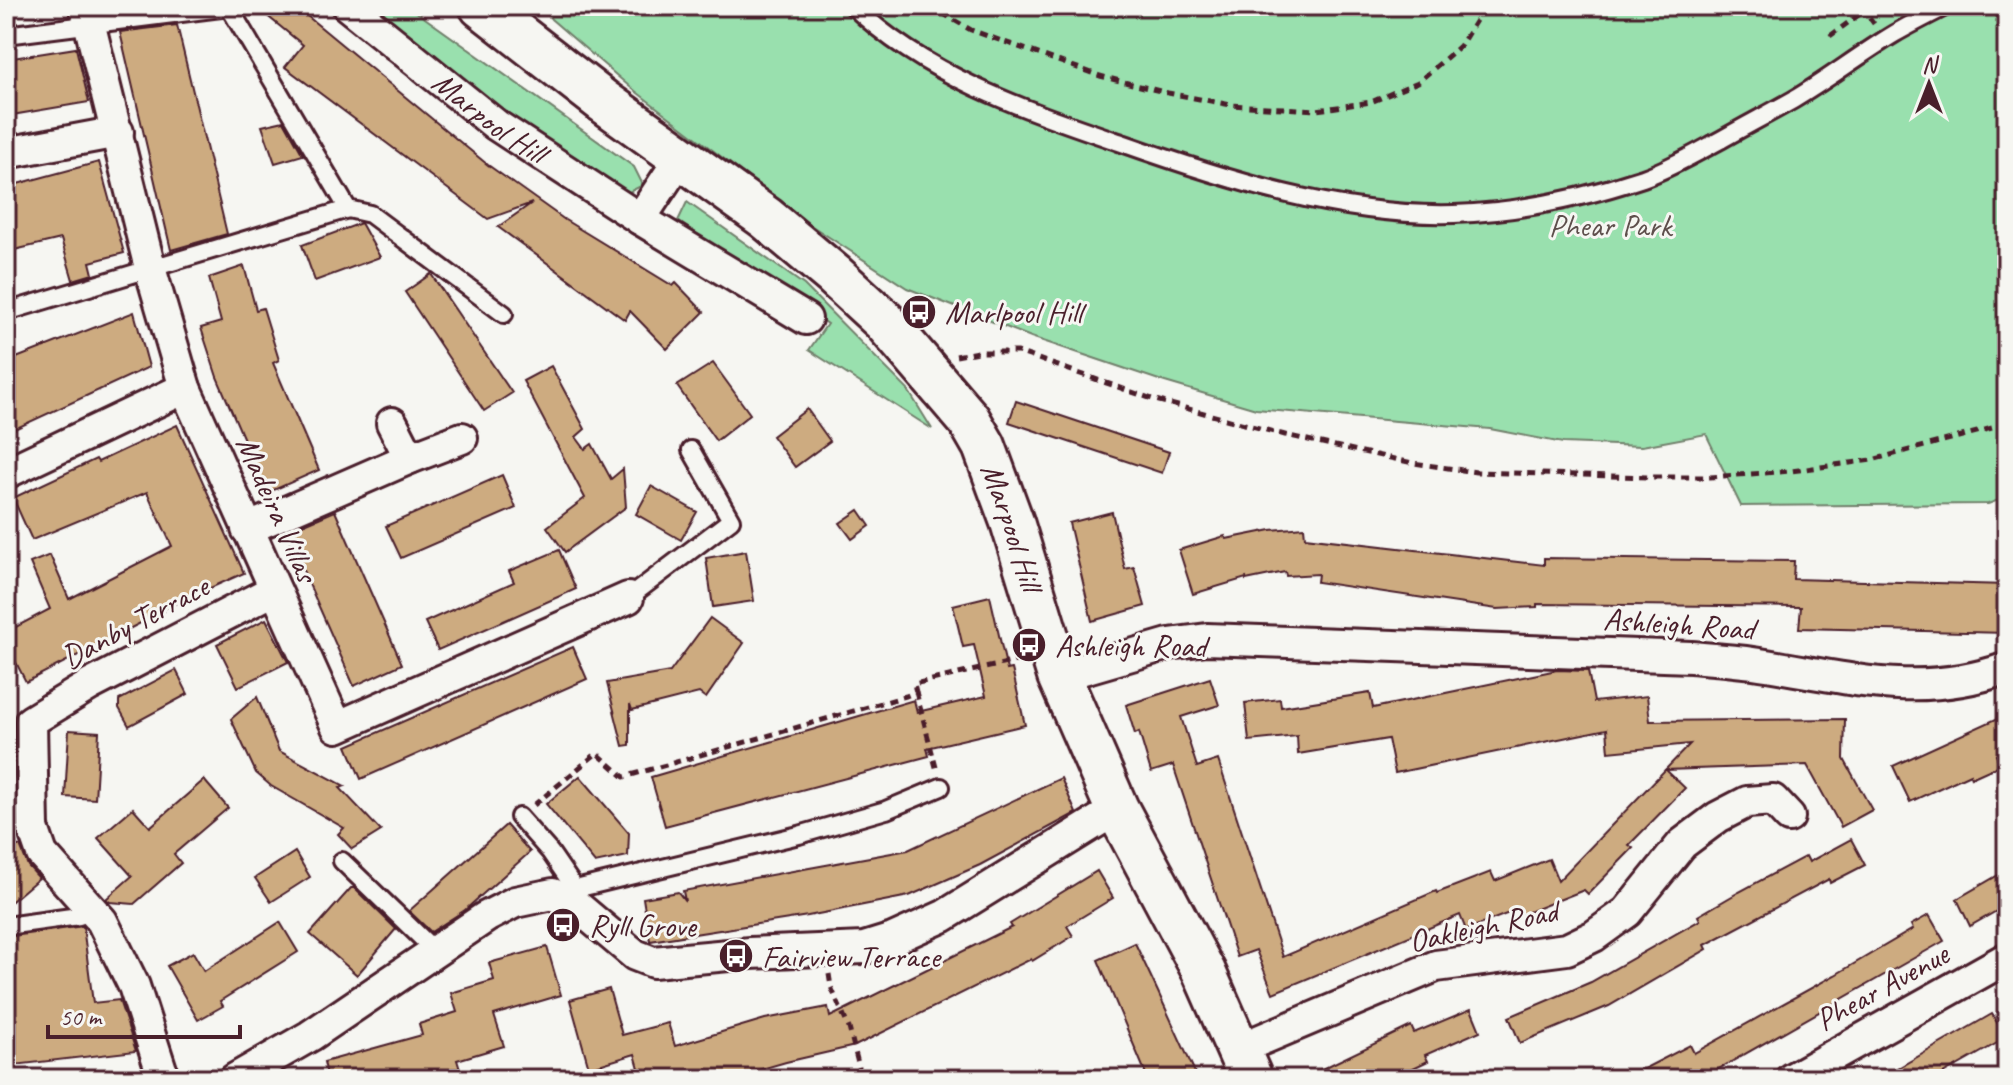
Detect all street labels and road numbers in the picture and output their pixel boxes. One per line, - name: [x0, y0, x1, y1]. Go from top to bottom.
- street label: Marpool Hill: [424, 62, 559, 176]
- street label: Madeira Villas: [227, 430, 328, 590]
- street label: Marpool Hill: [972, 457, 1054, 601]
- street label: Danby Terrace: [54, 565, 218, 678]
- street label: Ashleigh Road: [1602, 598, 1760, 650]
- street label: Oakleigh Road: [1405, 889, 1566, 962]
- street label: Phear Avenue: [1808, 932, 1958, 1040]

